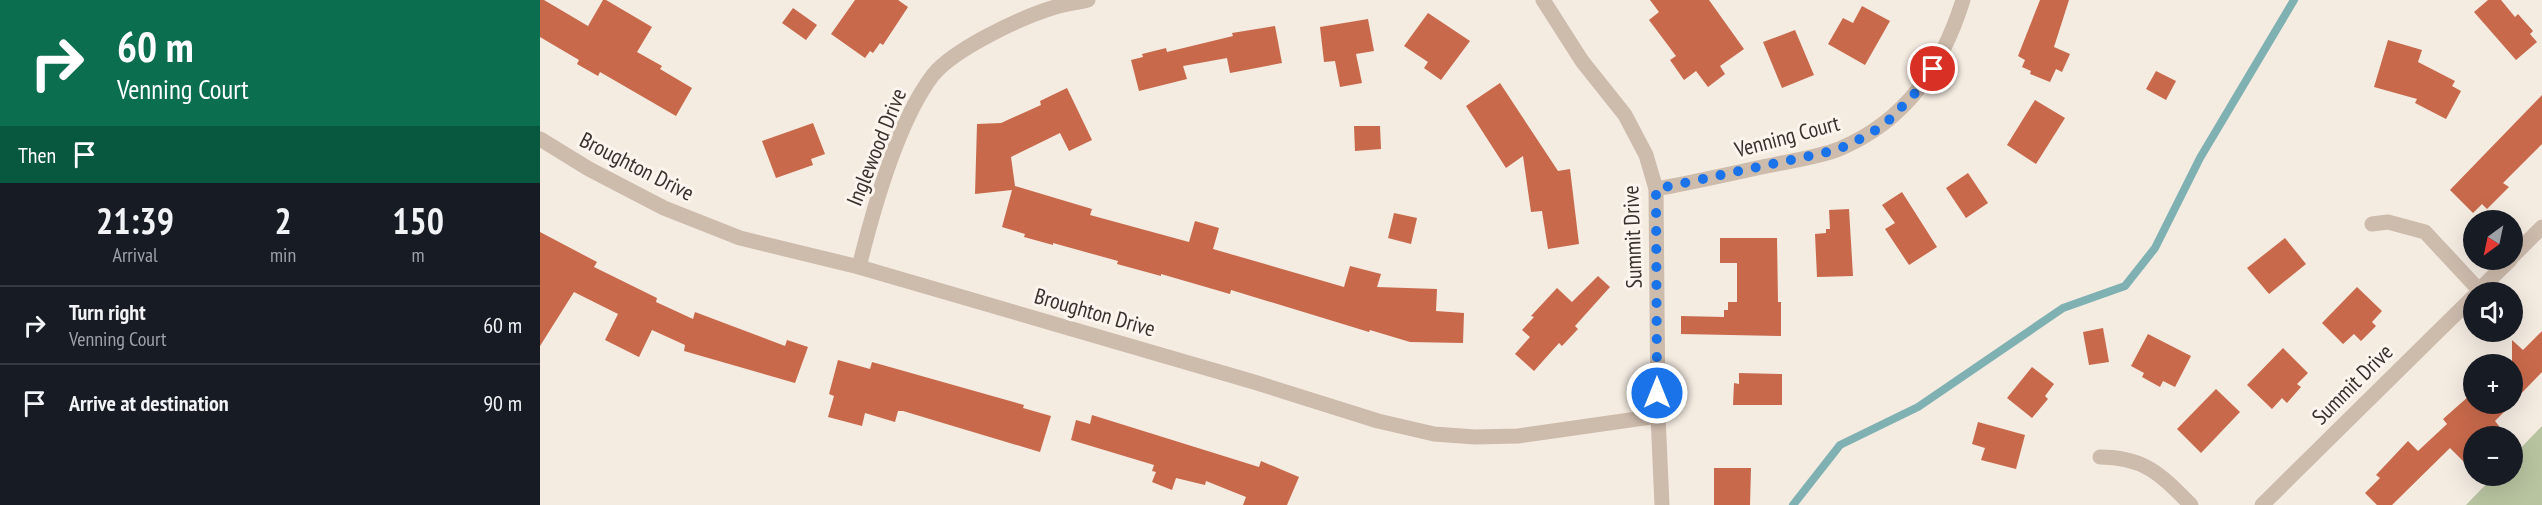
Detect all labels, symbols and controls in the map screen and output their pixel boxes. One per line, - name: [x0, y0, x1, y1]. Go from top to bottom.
- text: 60 m: [117, 19, 194, 74]
- icon: right: [18, 24, 96, 102]
- pin: [1907, 43, 1958, 94]
- icon: arrive: [1916, 52, 1949, 85]
- text: Venning Court: [117, 72, 249, 106]
- street label: Inglewood Drive: [840, 84, 912, 210]
- street label: Venning Court: [1731, 109, 1842, 164]
- street label: Broughton Drive: [575, 125, 699, 207]
- icon: arrive: [68, 138, 101, 171]
- text: Then: [18, 141, 56, 169]
- street label: Summit Drive: [1616, 185, 1648, 289]
- text: 21:39: [96, 197, 174, 244]
- text: 2: [274, 197, 292, 244]
- text: 150: [392, 197, 444, 244]
- north arrow: [2463, 210, 2523, 270]
- map controls: [2463, 210, 2523, 486]
- text: Arrival: [112, 242, 158, 268]
- text: min: [270, 242, 296, 268]
- text: m: [412, 242, 425, 268]
- street label: Broughton Drive: [1031, 281, 1159, 343]
- button: sound: [2463, 282, 2523, 342]
- text: Turn right: [69, 298, 146, 326]
- icon: right: [18, 309, 51, 342]
- text: 60 m: [483, 311, 522, 339]
- text: Venning Court: [69, 326, 166, 352]
- street label: Summit Drive: [2306, 338, 2398, 430]
- button: +: [2463, 354, 2523, 414]
- position arrow: [1625, 361, 1689, 425]
- icon: arrive: [18, 387, 51, 420]
- text: Arrive at destination: [69, 389, 229, 417]
- text: 90 m: [483, 389, 522, 417]
- button: −: [2463, 426, 2523, 486]

